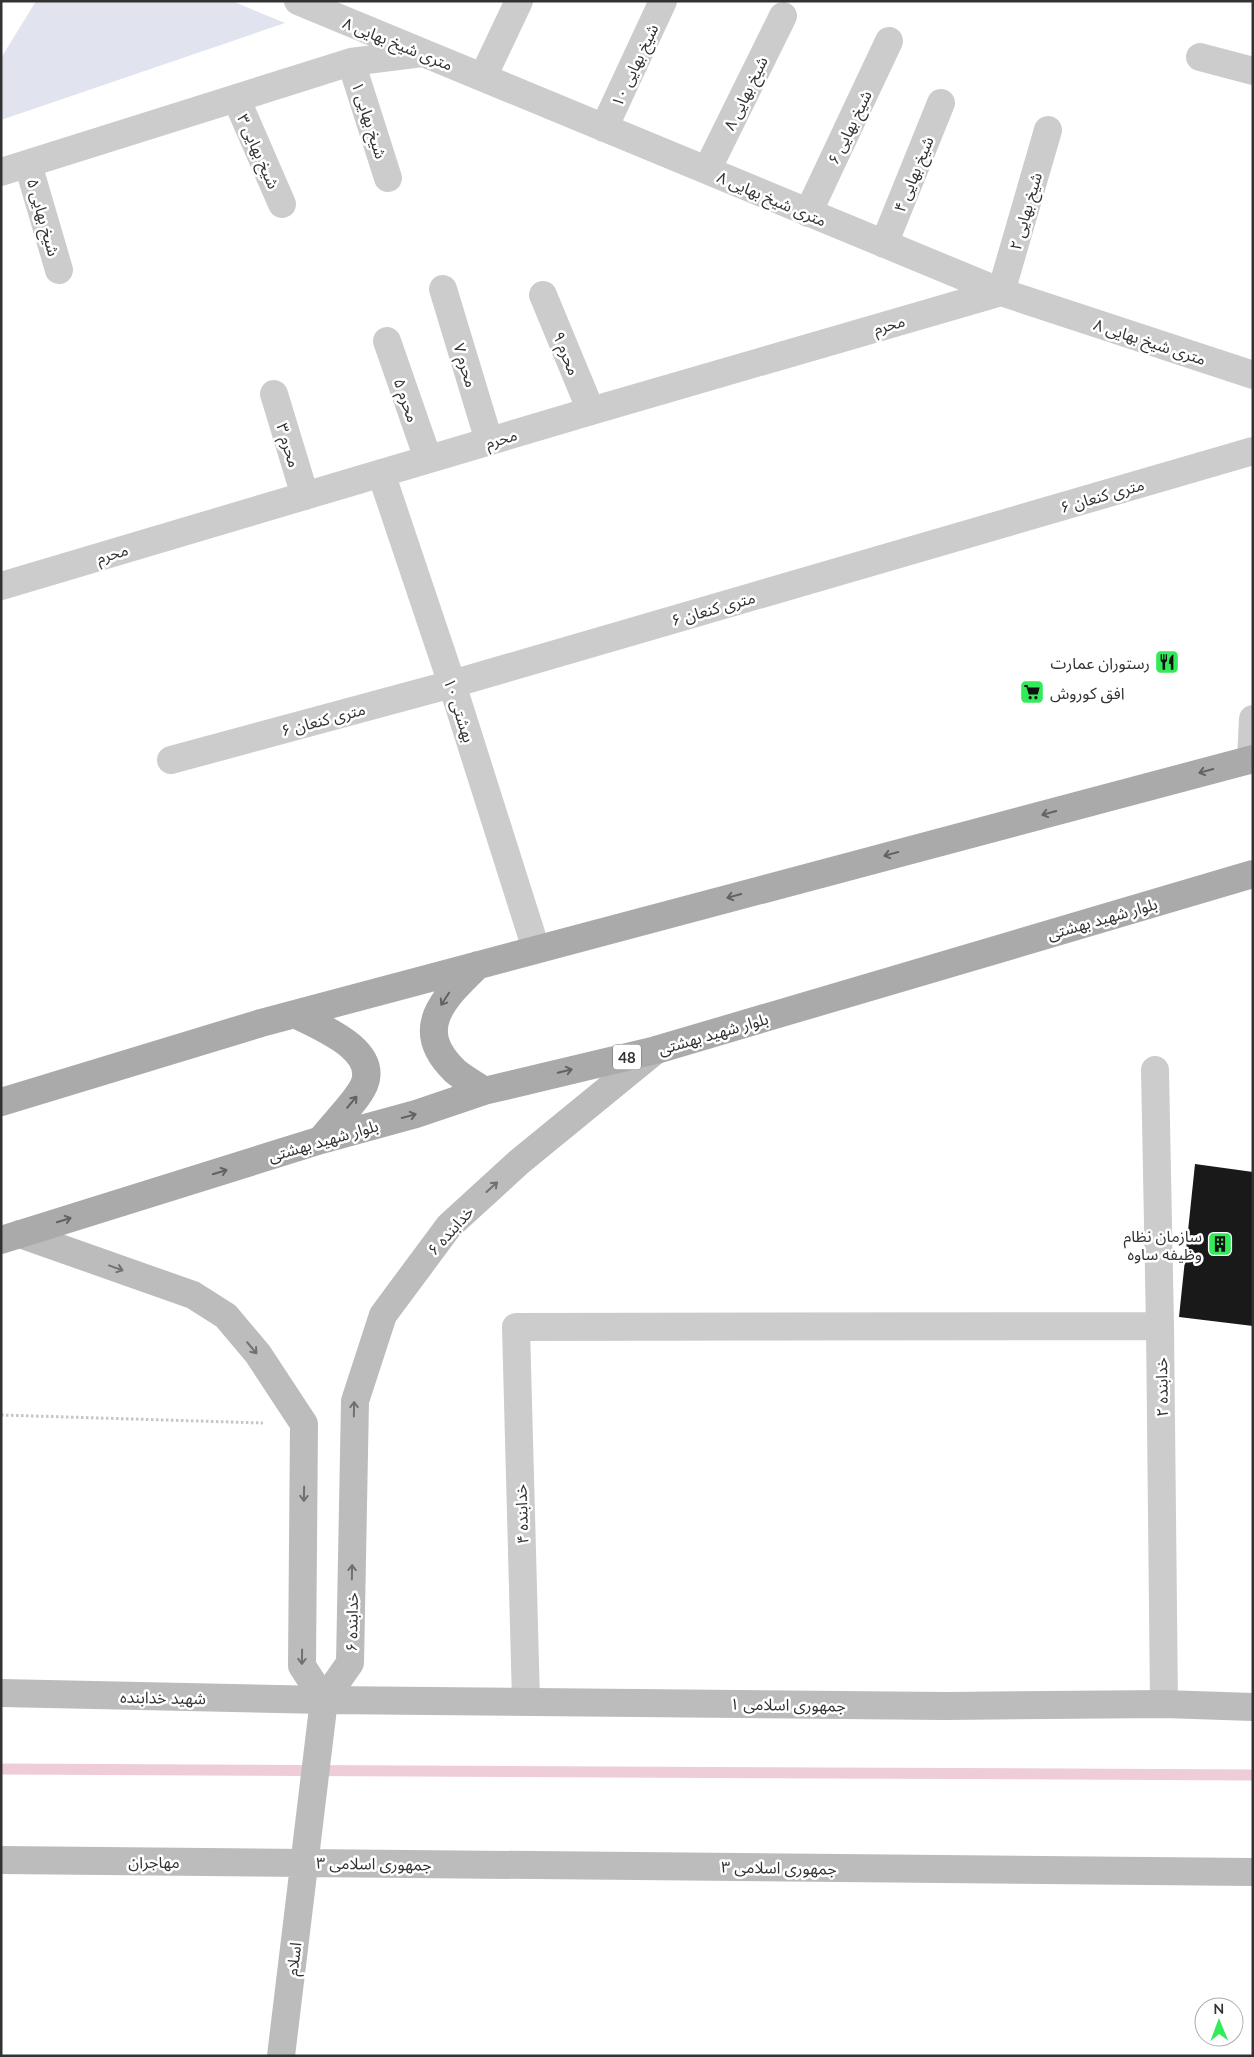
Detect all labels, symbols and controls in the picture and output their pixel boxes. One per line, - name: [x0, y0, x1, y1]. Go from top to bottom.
- street label: ۸ متری شیخ بهایی: [339, 12, 456, 77]
- street label: شیخ بهایی ۱۰: [607, 21, 665, 111]
- street label: شیخ بهایی ۸: [719, 53, 775, 135]
- street label: شیخ بهایی ۱: [345, 79, 391, 162]
- street label: شیخ بهایی ۶: [823, 87, 879, 169]
- street label: شیخ بهایی ۳: [230, 111, 284, 193]
- street label: شیخ بهایی ۴: [889, 133, 940, 216]
- street label: ۸ متری شیخ بهایی: [713, 166, 829, 233]
- street label: شیخ بهایی ۲: [1005, 170, 1049, 253]
- street label: شیخ بهایی ۵: [20, 176, 64, 259]
- street label: محرم: [871, 310, 908, 341]
- street label: ۸ متری شیخ بهایی: [1090, 314, 1208, 372]
- street label: محرم ۹: [546, 328, 584, 379]
- street label: محرم ۷: [446, 341, 482, 391]
- street label: محرم ۵: [387, 375, 423, 426]
- street label: محرم ۳: [269, 421, 305, 471]
- street label: محرم: [483, 424, 520, 456]
- street label: ۶ متری کنعان: [1058, 474, 1146, 517]
- street label: محرم: [94, 539, 131, 571]
- street label: ۶ متری کنعان: [669, 587, 757, 630]
- restaurant icon: رستوران عمارت: [1154, 649, 1180, 675]
- place label: رستوران عمارت: [1050, 653, 1150, 673]
- street label: بهشتی ۱۰: [440, 676, 479, 745]
- supermarket icon: افق کوروش: [1019, 679, 1045, 705]
- place label: افق کوروش: [1050, 683, 1125, 704]
- street label: ۶ متری کنعان: [279, 699, 367, 740]
- one-way arrow: [1198, 767, 1214, 777]
- one-way arrow: [1041, 809, 1057, 818]
- one-way arrow: [884, 850, 900, 860]
- one-way arrow: [727, 892, 743, 901]
- street label: بلوار شهید بهشتی: [1045, 893, 1159, 944]
- one-way arrow: [440, 992, 450, 1006]
- street label: بلوار شهید بهشتی: [656, 1008, 770, 1059]
- road number: 48: [613, 1044, 641, 1070]
- one-way arrow: [557, 1066, 573, 1076]
- one-way arrow: [346, 1096, 357, 1109]
- one-way arrow: [401, 1111, 417, 1120]
- street label: بلوار شهید بهشتی: [266, 1115, 380, 1166]
- one-way arrow: [211, 1166, 227, 1176]
- one-way arrow: [485, 1181, 498, 1193]
- street label: خدابنده ۶: [423, 1201, 477, 1259]
- one-way arrow: [56, 1215, 72, 1225]
- place label: سازمان نظام وظیفه ساوه: [1123, 1226, 1202, 1264]
- building icon: سازمان نظام وظیفه ساوه: [1207, 1231, 1233, 1257]
- one-way arrow: [107, 1264, 123, 1273]
- one-way arrow: [247, 1341, 258, 1354]
- street label: خدابنده ۲: [1151, 1357, 1171, 1417]
- one-way arrow: [350, 1402, 359, 1418]
- street label: خدابنده ۴: [510, 1484, 532, 1544]
- one-way arrow: [299, 1486, 309, 1502]
- one-way arrow: [347, 1564, 356, 1580]
- street label: خدابنده ۶: [341, 1592, 361, 1652]
- one-way arrow: [297, 1648, 307, 1665]
- street label: شهید خدابنده: [120, 1687, 206, 1708]
- street label: جمهوری اسلامی ۱: [730, 1693, 846, 1716]
- street label: مهاجران: [128, 1852, 180, 1872]
- street label: جمهوری اسلامی ۳: [316, 1852, 432, 1875]
- street label: جمهوری اسلامی ۳: [721, 1856, 837, 1879]
- street label: اسلام: [282, 1941, 308, 1977]
- north arrow: [1194, 1997, 1244, 2047]
- text: N: [1213, 2000, 1224, 2017]

